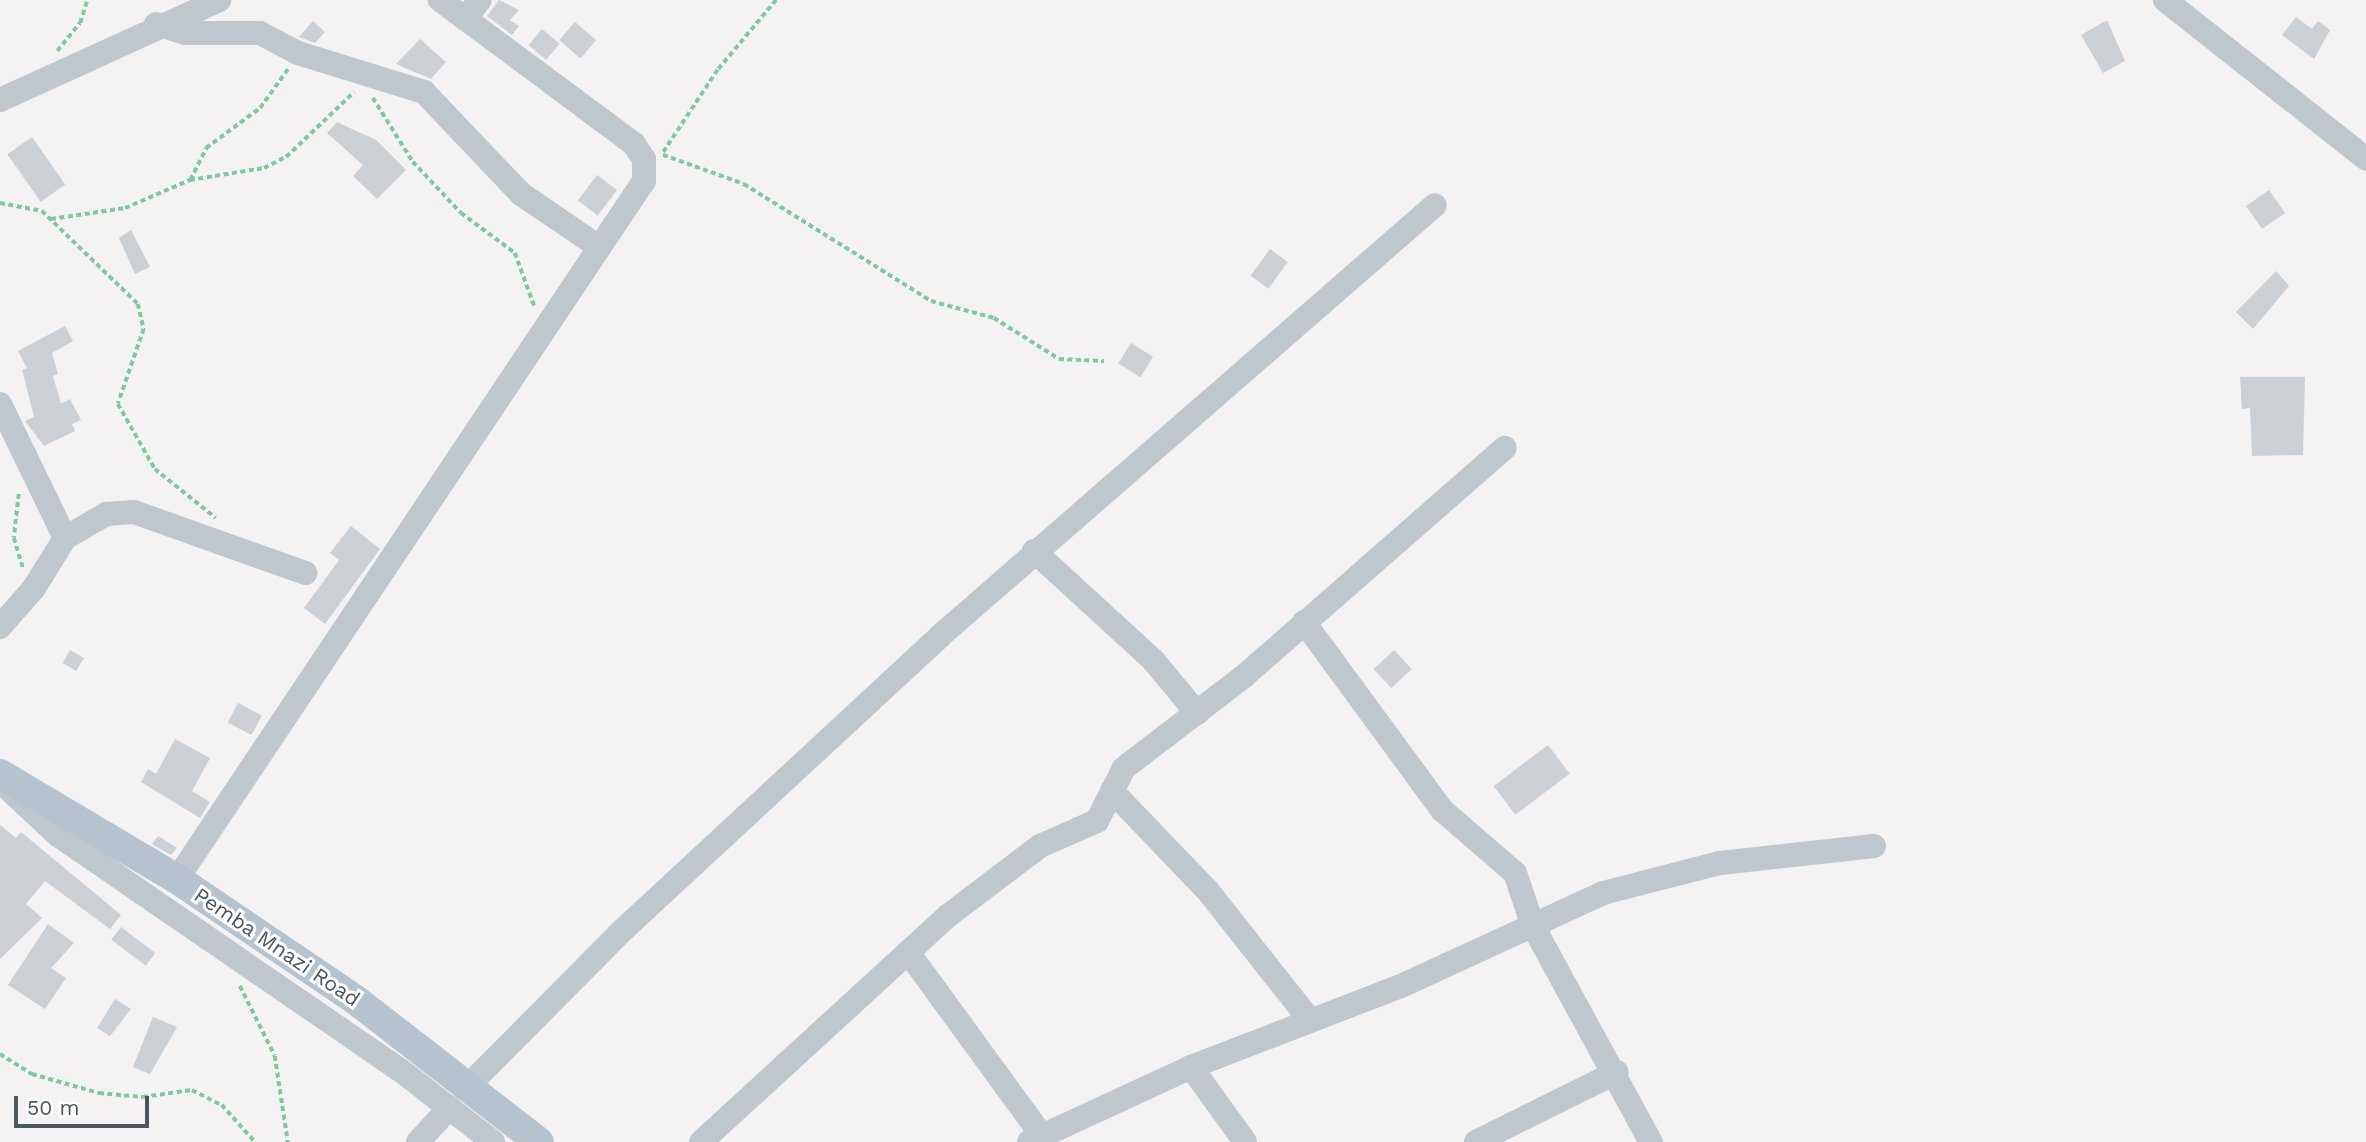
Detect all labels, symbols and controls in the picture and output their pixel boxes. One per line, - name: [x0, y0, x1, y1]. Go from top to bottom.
- street label: Pemba Mnazi Road: [189, 882, 365, 1012]
- scale bar: [18, 1082, 152, 1126]
- text: 50 m: [27, 1095, 79, 1120]

